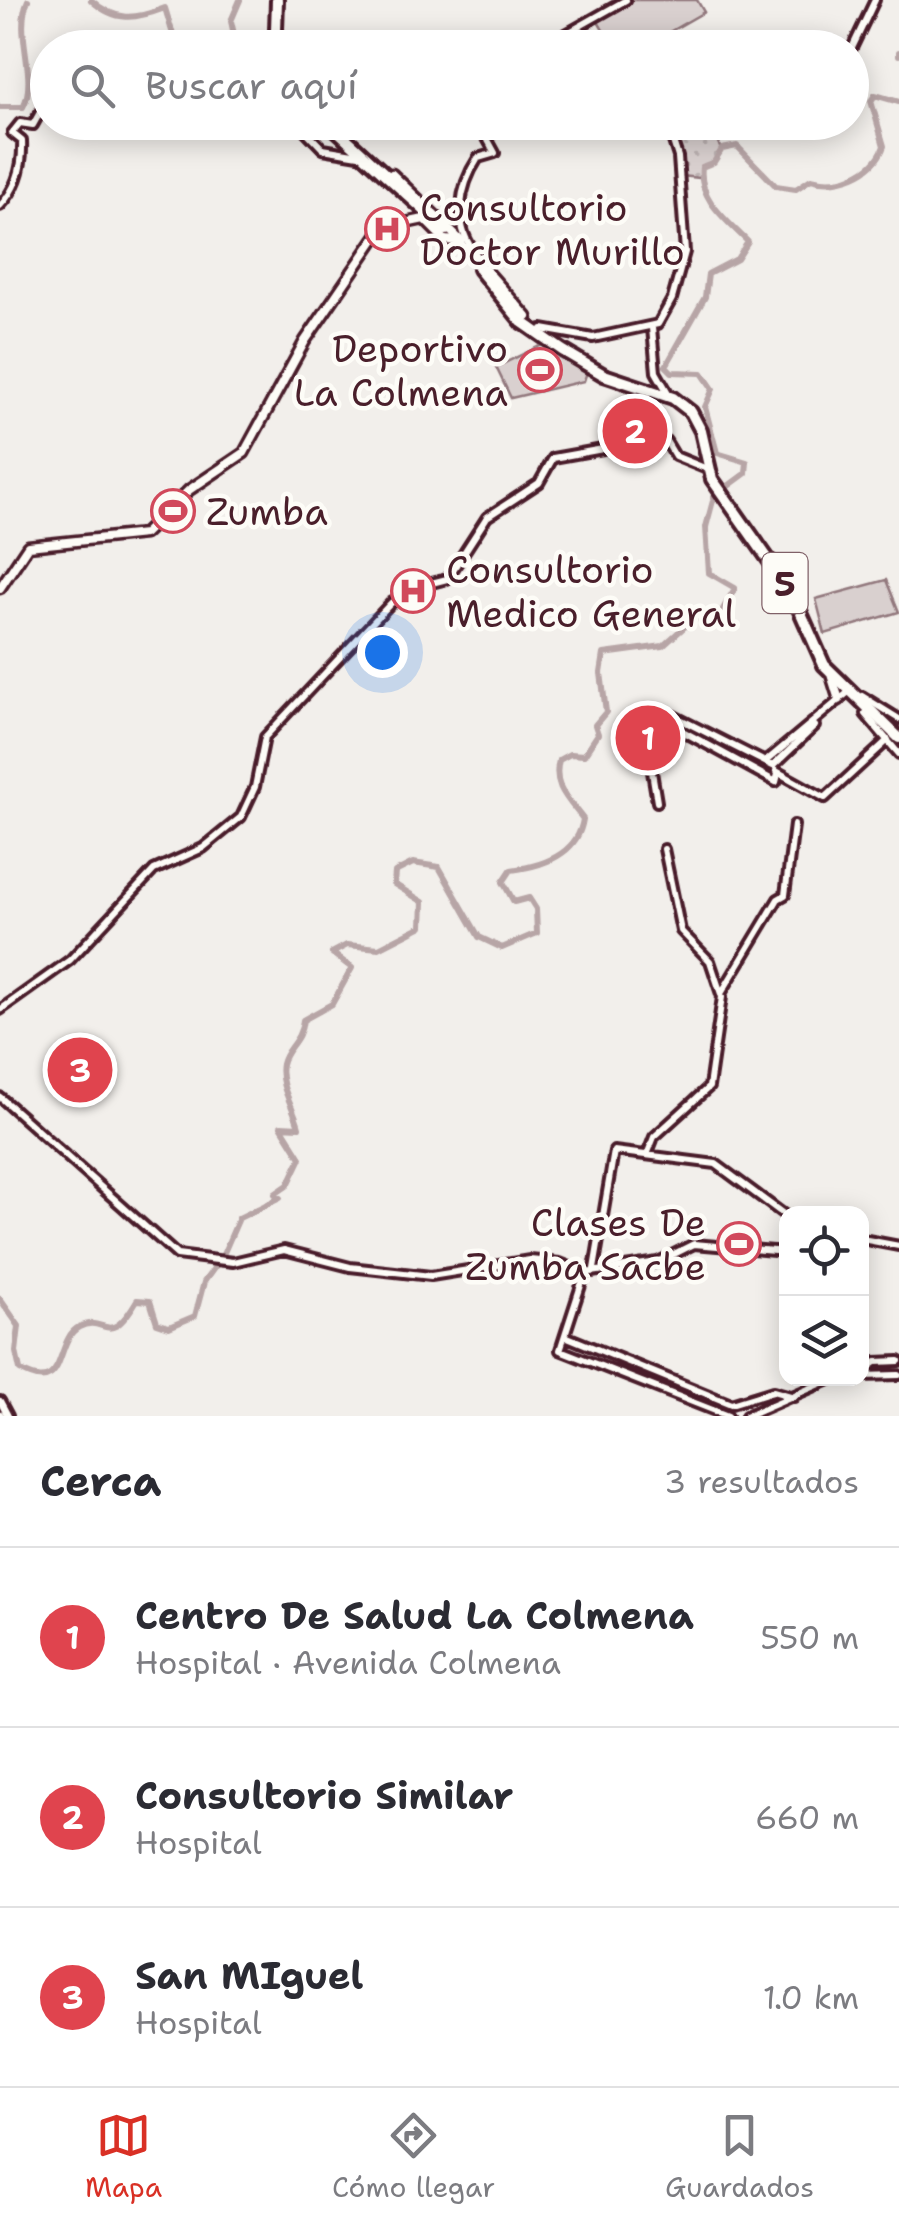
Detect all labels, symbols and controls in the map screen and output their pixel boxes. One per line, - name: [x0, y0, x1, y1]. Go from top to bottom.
- search box: [30, 30, 869, 140]
- icon: search: [65, 58, 120, 113]
- text: Buscar aquí: [145, 60, 358, 111]
- place label: Consultorio Doctor Murillo: [420, 182, 685, 277]
- hospital icon: Consultorio Doctor Murillo: [364, 206, 410, 252]
- place label: Deportivo La Colmena: [294, 323, 508, 418]
- sports icon: Deportivo La Colmena: [517, 347, 563, 393]
- pin: 2: [602, 394, 668, 468]
- place label: Zumba: [206, 486, 328, 537]
- sports icon: Zumba: [150, 488, 196, 534]
- place label: Consultorio Medico General: [446, 544, 736, 639]
- road number: 5: [762, 553, 808, 613]
- hospital icon: Consultorio Medico General: [390, 568, 436, 614]
- your location: [357, 627, 408, 678]
- pin: 1: [616, 700, 680, 776]
- pin: 3: [48, 1032, 112, 1108]
- place label: Clases De Zumba Sacbe: [465, 1197, 706, 1292]
- map controls: [779, 1206, 869, 1386]
- button: locate: [779, 1206, 869, 1296]
- sports icon: Clases De Zumba Sacbe: [716, 1221, 762, 1267]
- button: layers: [779, 1296, 869, 1386]
- text: Cerca: [40, 1453, 161, 1509]
- text: 3 resultados: [664, 1460, 859, 1503]
- text: Centro De Salud La Colmena: [135, 1590, 694, 1641]
- text: 1: [65, 1616, 80, 1659]
- text: 550 m: [760, 1616, 859, 1659]
- text: Hospital · Avenida Colmena: [135, 1641, 561, 1684]
- text: Consultorio Similar: [135, 1770, 514, 1821]
- text: 2: [61, 1796, 84, 1839]
- text: 660 m: [755, 1796, 859, 1839]
- text: Hospital: [135, 1821, 262, 1864]
- text: San MIguel: [135, 1950, 364, 2001]
- text: 3: [61, 1976, 84, 2019]
- text: 1.0 km: [763, 1976, 859, 2019]
- text: Hospital: [135, 2001, 262, 2044]
- tab: Mapa: [85, 2108, 162, 2206]
- tab: Cómo llegar: [332, 2108, 495, 2206]
- tab: Guardados: [665, 2108, 814, 2206]

